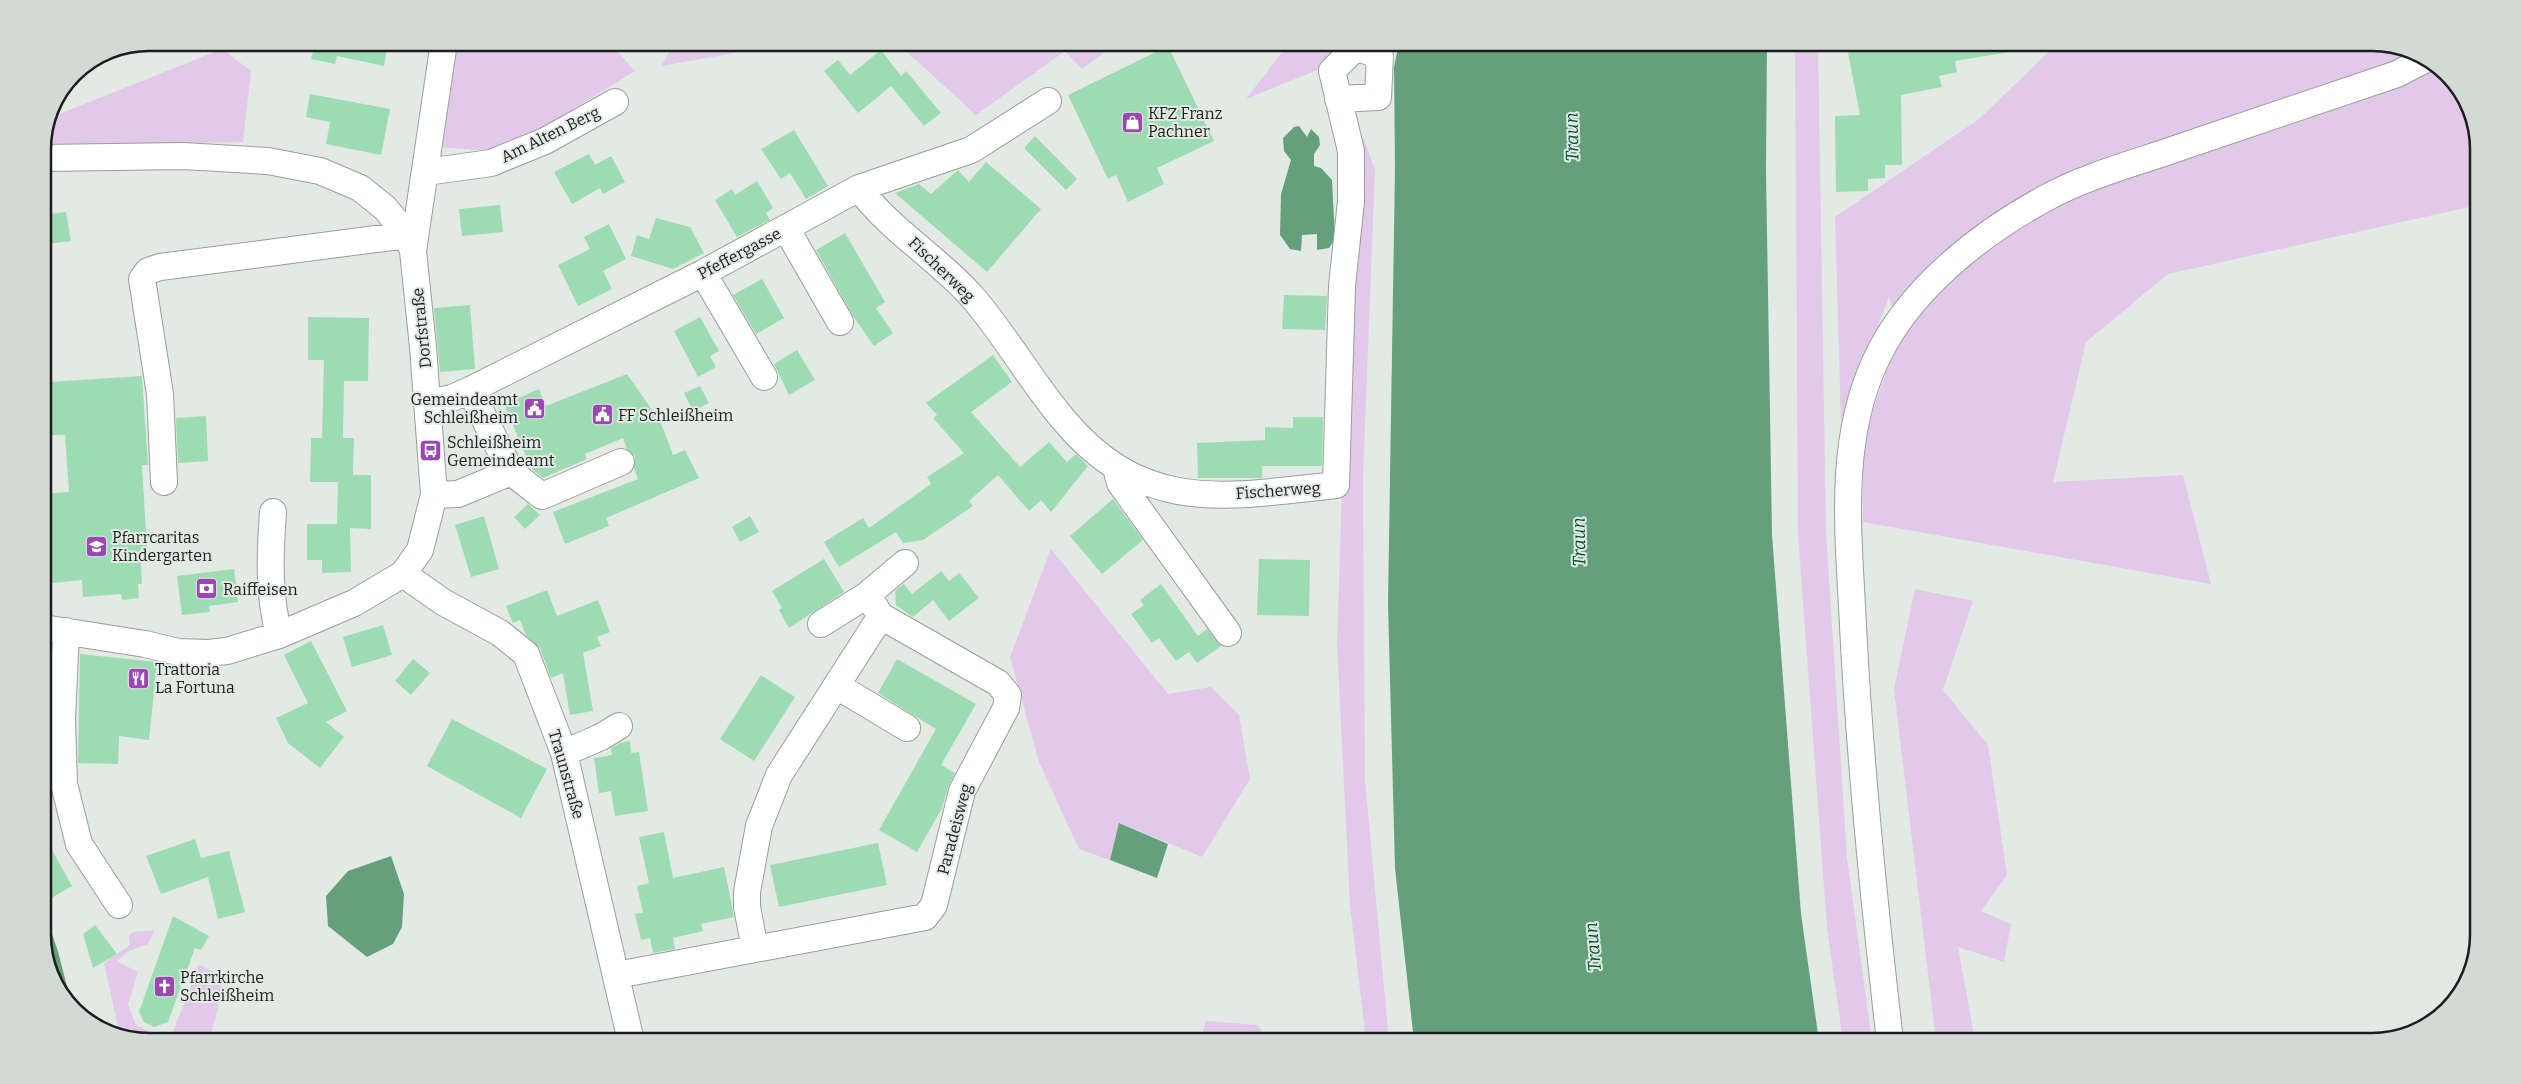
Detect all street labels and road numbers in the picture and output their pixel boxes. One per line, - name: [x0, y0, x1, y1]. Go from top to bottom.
- street label: Am Alten Berg: [498, 102, 603, 167]
- street label: Pfeffergasse: [694, 224, 784, 283]
- street label: Fischerweg: [904, 233, 979, 306]
- street label: Dorfstraße: [408, 287, 435, 369]
- street label: Fischerweg: [1235, 478, 1321, 503]
- street label: Traunstraße: [545, 727, 588, 821]
- street label: Paradeisweg: [933, 781, 976, 877]

